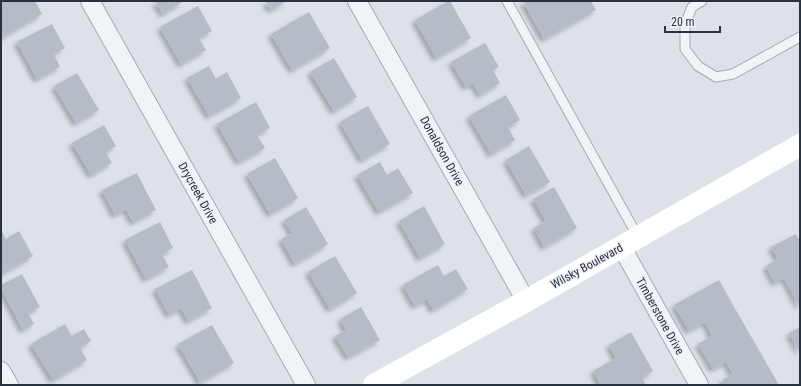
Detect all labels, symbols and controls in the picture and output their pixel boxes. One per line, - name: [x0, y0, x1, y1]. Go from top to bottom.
- scale bar: [665, 8, 720, 34]
- text: 20 m: [671, 15, 695, 29]
- street label: Donaldson Drive: [417, 114, 467, 188]
- street label: Drycreek Drive: [175, 160, 221, 226]
- street label: Wilsky Boulevard: [549, 240, 626, 292]
- street label: Timberstone Drive: [633, 275, 687, 357]

